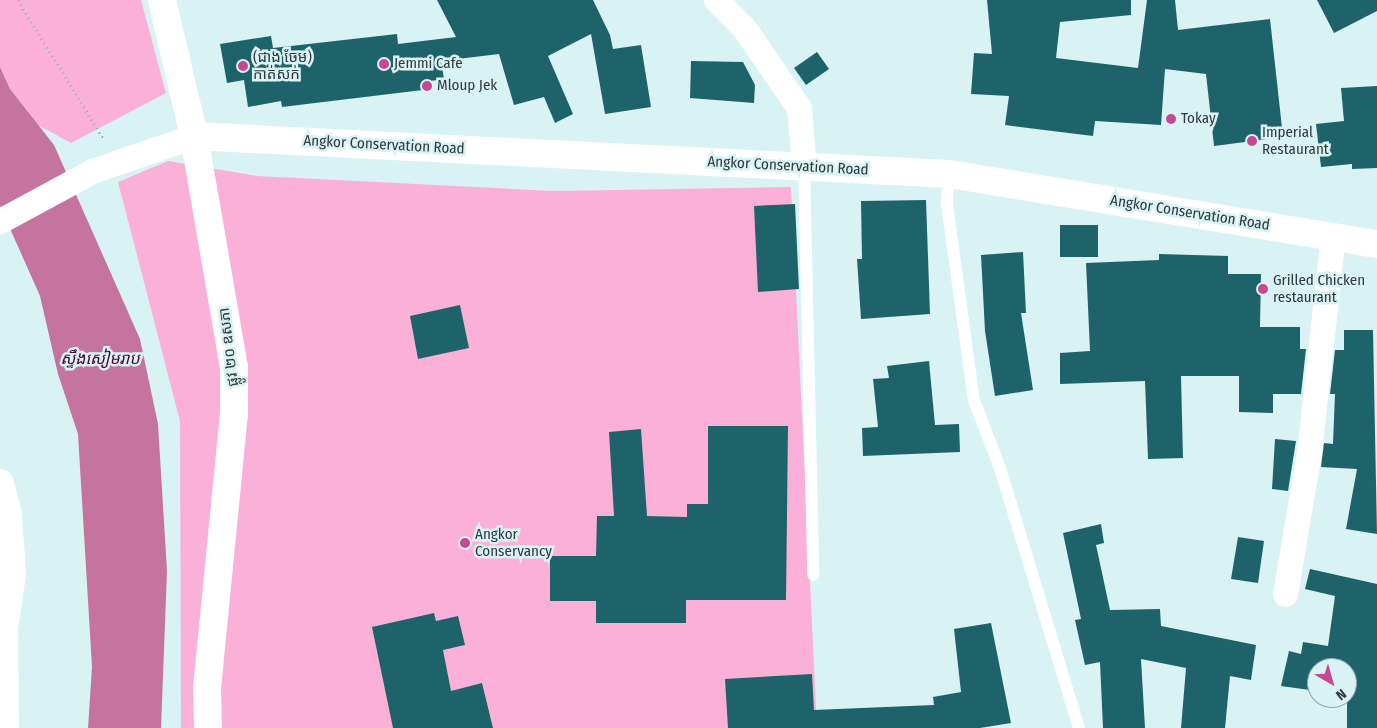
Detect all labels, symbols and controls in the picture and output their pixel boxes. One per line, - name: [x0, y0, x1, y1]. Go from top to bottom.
- place label: (ជាង ចែម) កាត់សក់: [253, 48, 312, 83]
- place label: Jemmi Cafe: [394, 55, 463, 73]
- marker: Jemmi Cafe: [378, 58, 390, 70]
- marker: (ជាង ចែម) កាត់សក់: [237, 60, 249, 72]
- place label: Mloup Jek: [437, 77, 497, 95]
- marker: Mloup Jek: [421, 80, 433, 92]
- place label: Tokay: [1181, 110, 1216, 128]
- marker: Tokay: [1165, 113, 1177, 125]
- place label: Imperial Restaurant: [1262, 123, 1329, 158]
- street label: Angkor Conservation Road: [303, 132, 465, 158]
- marker: Imperial Restaurant: [1246, 135, 1258, 147]
- street label: Angkor Conservation Road: [707, 153, 869, 179]
- street label: Angkor Conservation Road: [1109, 191, 1271, 235]
- place label: Grilled Chicken restaurant: [1273, 271, 1365, 306]
- marker: Grilled Chicken restaurant: [1257, 283, 1269, 295]
- street label: ផ្លូវ ២០ ឧសភា: [215, 306, 243, 388]
- water label: ស្ទឹងសៀមរាប: [60, 349, 140, 369]
- place label: Angkor Conservancy: [475, 525, 552, 560]
- marker: Angkor Conservancy: [459, 537, 471, 549]
- north arrow: [1307, 658, 1357, 708]
- text: N: [1332, 685, 1349, 704]

